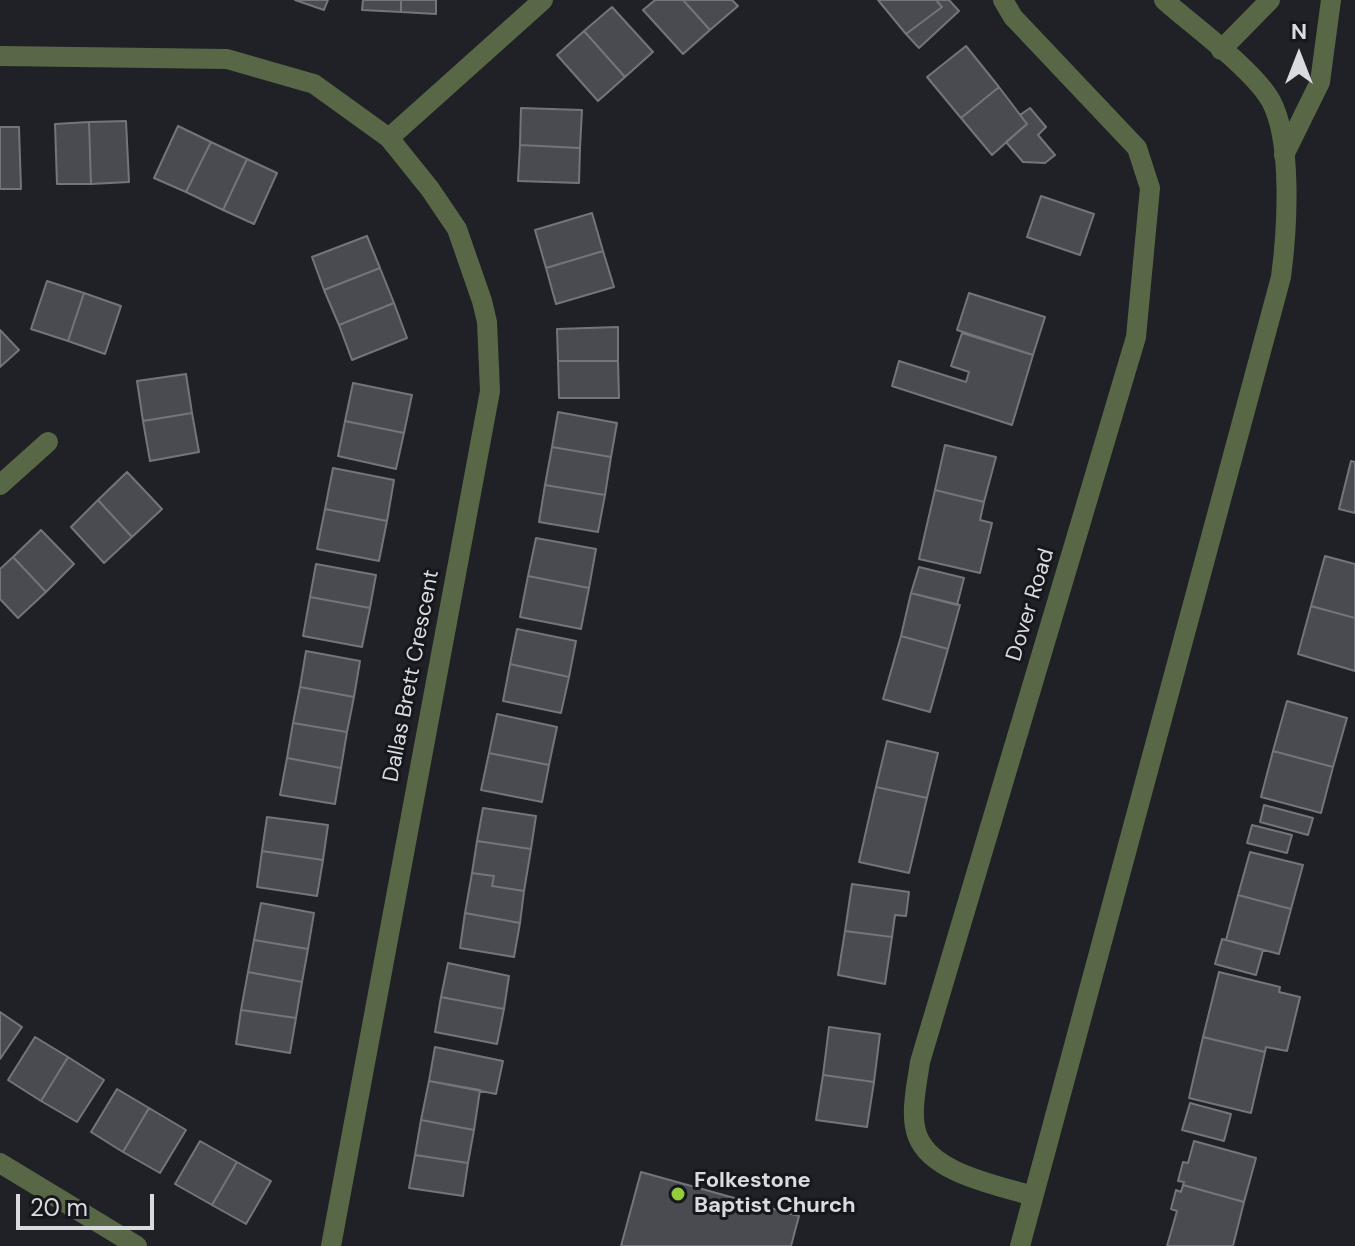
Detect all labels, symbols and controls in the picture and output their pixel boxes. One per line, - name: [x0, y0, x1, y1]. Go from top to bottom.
- north arrow: [1259, 16, 1339, 96]
- text: N: [1291, 17, 1307, 46]
- street label: Dover Road: [1001, 545, 1061, 665]
- street label: Dallas Brett Crescent: [378, 568, 446, 784]
- place label: Folkestone Baptist Church: [694, 1168, 856, 1220]
- scale bar: [20, 1178, 158, 1228]
- marker: Folkestone Baptist Church: [669, 1185, 687, 1203]
- text: 20 m: [30, 1192, 88, 1223]

